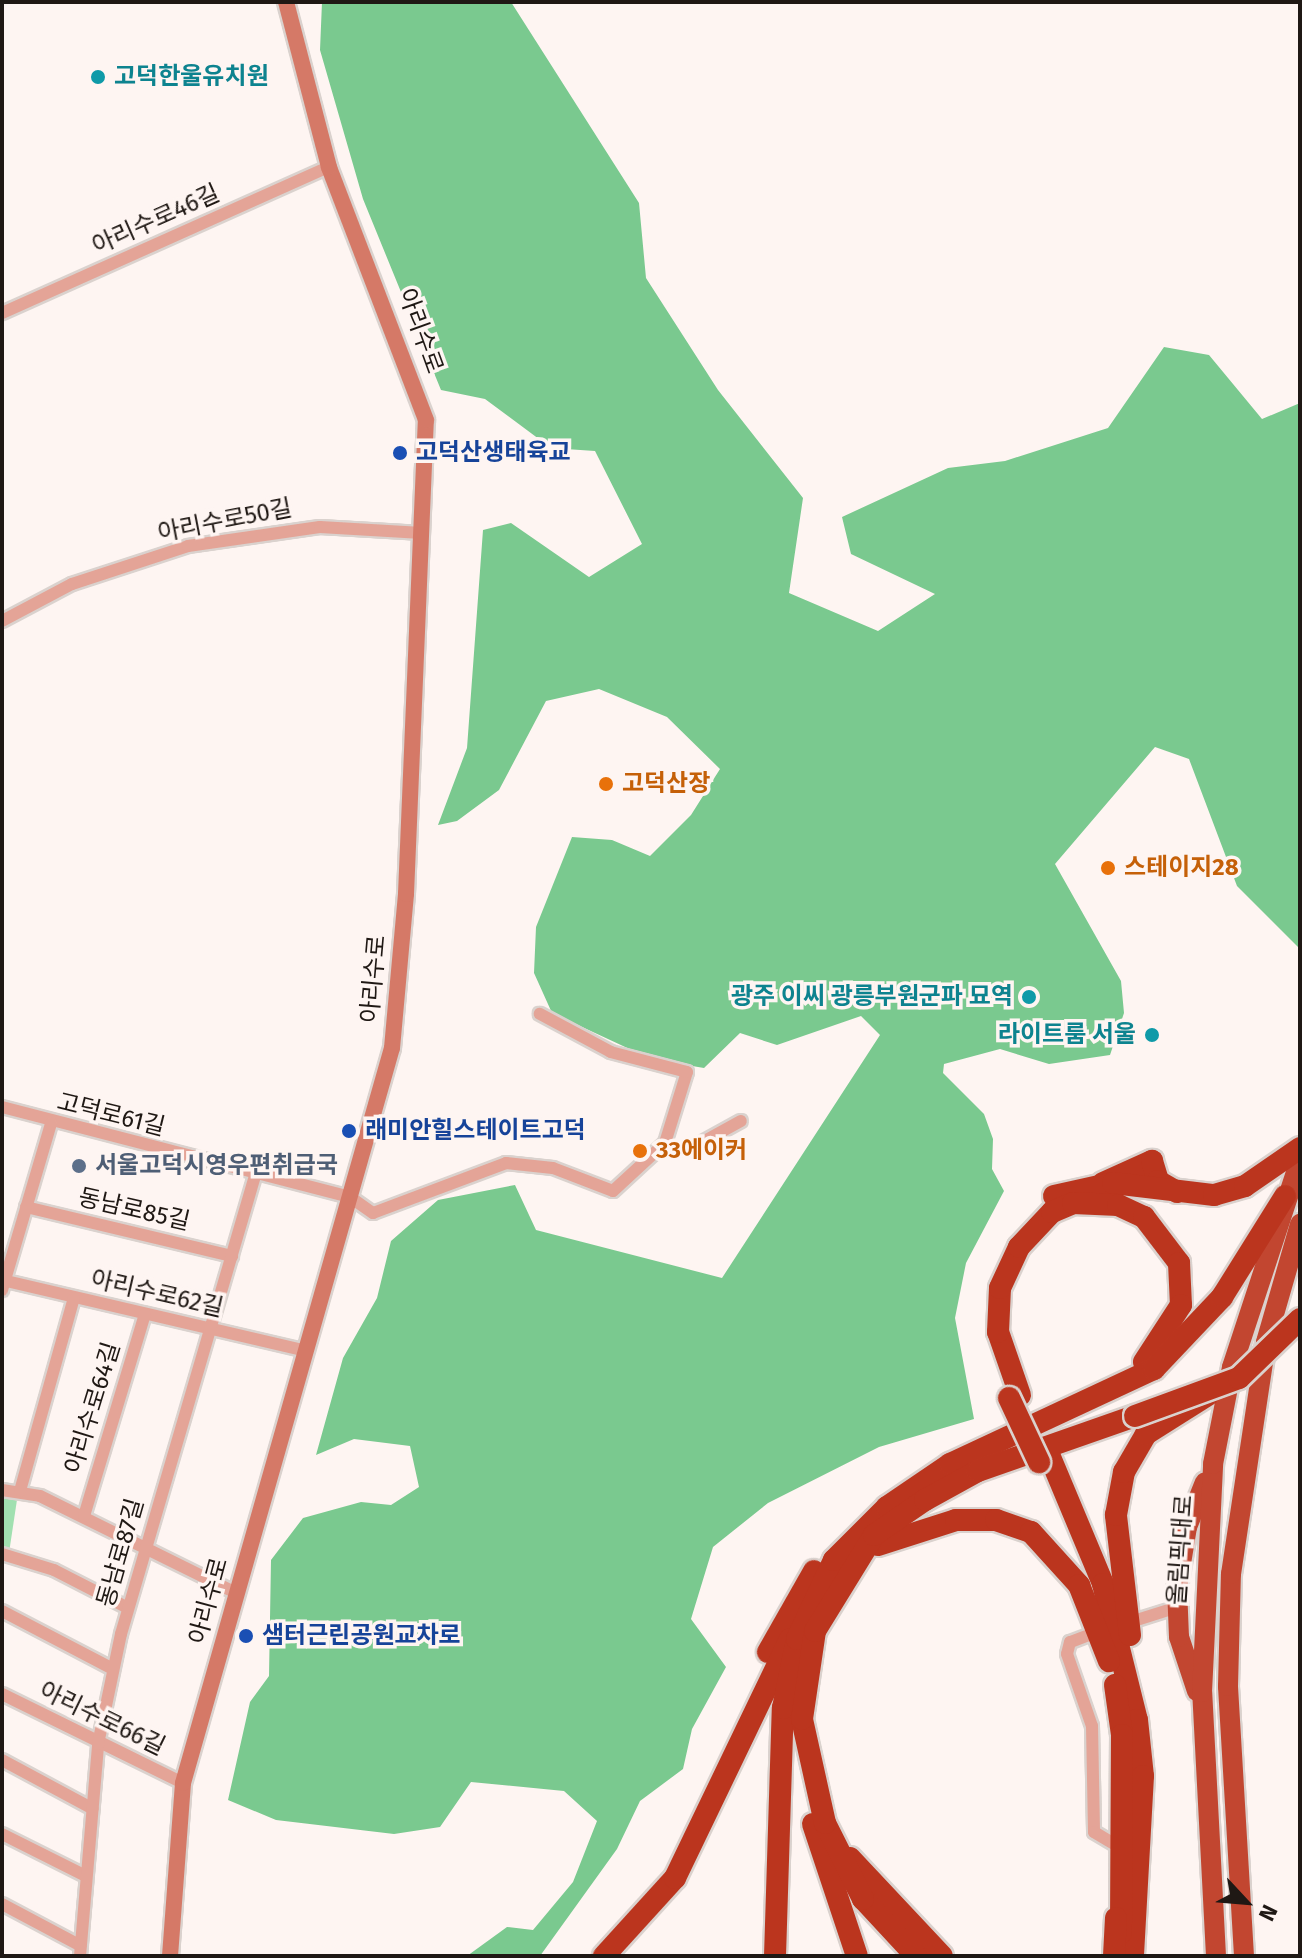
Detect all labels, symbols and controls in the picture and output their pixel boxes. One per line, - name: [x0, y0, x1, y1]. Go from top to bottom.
- place label: 고덕한울유치원: [114, 63, 269, 91]
- marker: 고덕한울유치원: [89, 68, 107, 86]
- street label: 아리수로46길: [88, 179, 224, 261]
- street label: 아리수로: [391, 285, 449, 377]
- place label: 고덕산생태육교: [416, 439, 571, 467]
- marker: 고덕산생태육교: [391, 444, 409, 462]
- street label: 아리수로50길: [156, 494, 294, 548]
- place label: 고덕산장: [622, 770, 710, 798]
- marker: 고덕산장: [597, 775, 615, 793]
- place label: 스테이지28: [1124, 854, 1239, 882]
- marker: 스테이지28: [1099, 859, 1117, 877]
- street label: 아리수로: [356, 934, 392, 1024]
- place label: 광주 이씨 광릉부원군파 묘역: [731, 983, 1013, 1011]
- marker: 광주 이씨 광릉부원군파 묘역: [1020, 988, 1038, 1006]
- place label: 라이트룸 서울: [998, 1021, 1136, 1049]
- marker: 라이트룸 서울: [1143, 1026, 1161, 1044]
- street label: 고덕로61길: [54, 1088, 168, 1142]
- place label: 래미안힐스테이트고덕: [365, 1117, 586, 1145]
- marker: 래미안힐스테이트고덕: [340, 1122, 358, 1140]
- place label: 33에이커: [656, 1137, 747, 1165]
- marker: 33에이커: [631, 1142, 649, 1160]
- place label: 서울고덕시영우편취급국: [95, 1152, 338, 1180]
- marker: 서울고덕시영우편취급국: [70, 1157, 88, 1175]
- street label: 동남로85길: [75, 1183, 193, 1237]
- street label: 아리수로62길: [88, 1265, 226, 1323]
- street label: 아리수로64길: [59, 1339, 127, 1477]
- street label: 올림픽대로: [1163, 1494, 1199, 1606]
- street label: 동남로87길: [92, 1495, 150, 1611]
- street label: 아리수로: [184, 1555, 234, 1647]
- place label: 샘터근린공원교차로: [262, 1622, 461, 1650]
- marker: 샘터근린공원교차로: [237, 1627, 255, 1645]
- street label: 아리수로66길: [35, 1676, 169, 1762]
- north arrow: [1206, 1862, 1286, 1942]
- text: N: [1253, 1900, 1283, 1925]

